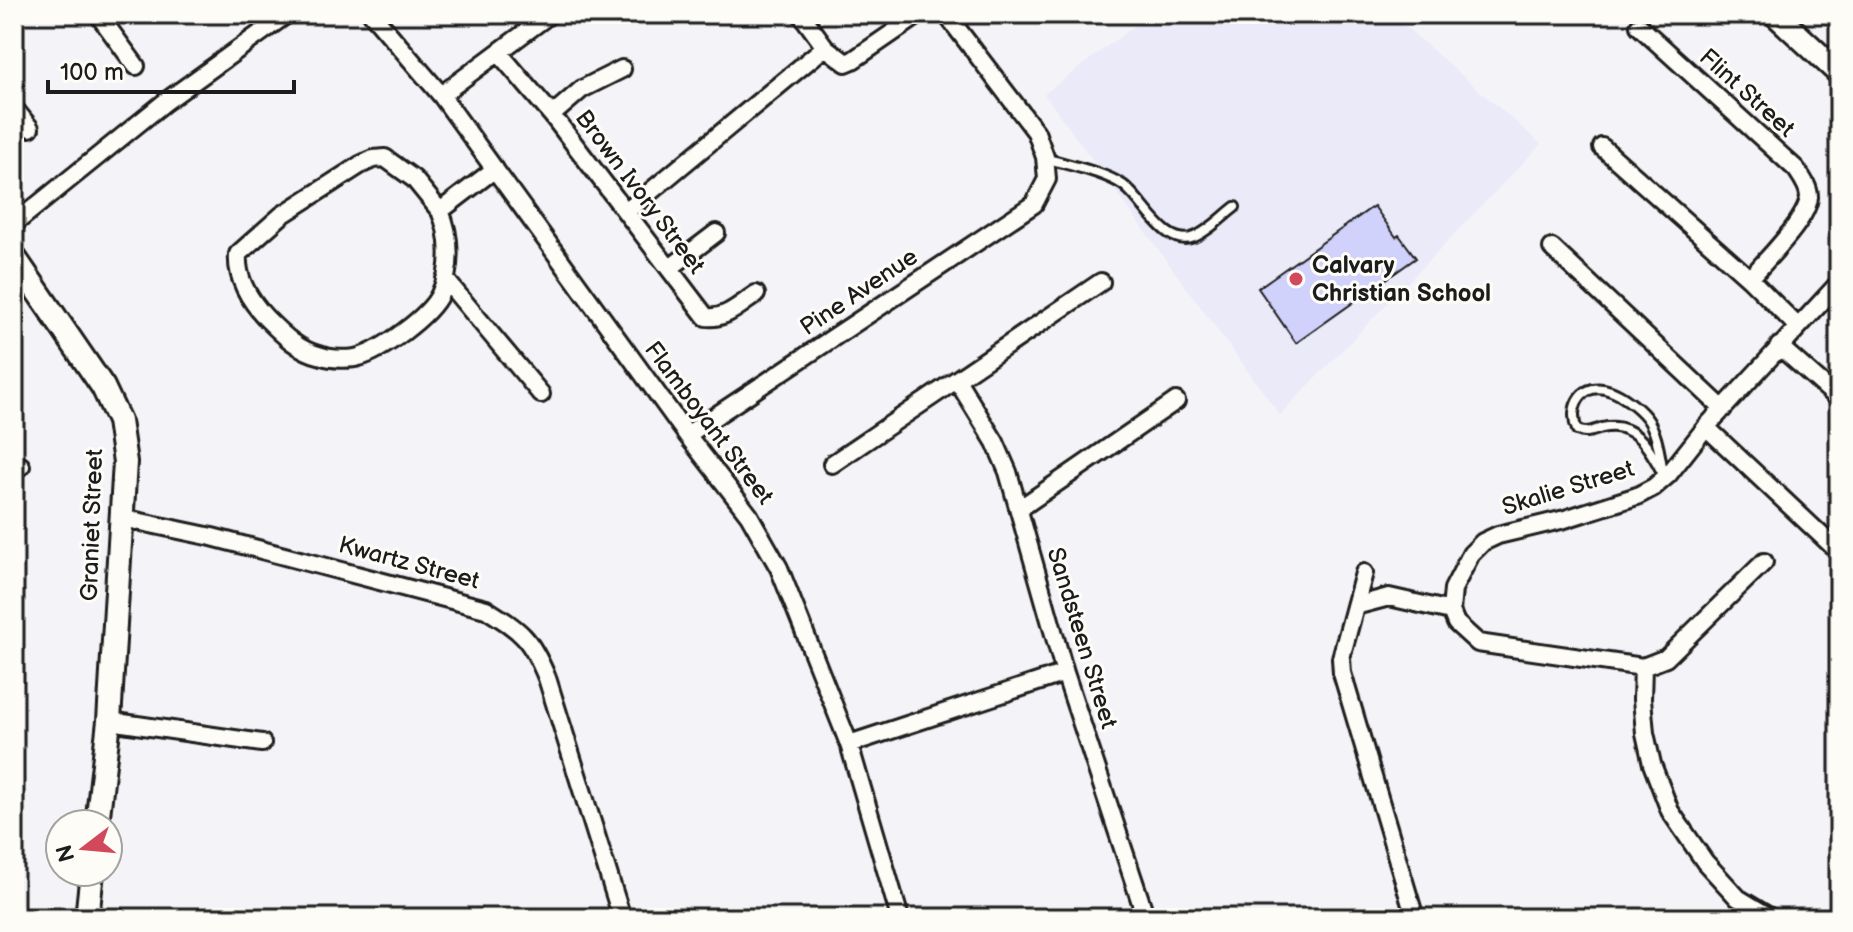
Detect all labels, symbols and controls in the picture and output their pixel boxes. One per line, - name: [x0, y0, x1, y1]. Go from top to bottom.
- street label: Flint Street: [1693, 43, 1801, 144]
- scale bar: [48, 44, 294, 94]
- text: 100 m: [60, 58, 124, 87]
- street label: Brown Ivory Street: [569, 104, 711, 280]
- street label: Pine Avenue: [795, 242, 923, 342]
- place label: Calvary Christian School: [1312, 251, 1491, 308]
- marker: Calvary Christian School: [1287, 270, 1305, 288]
- street label: Flamboyant Street: [638, 336, 780, 511]
- street label: Graniet Street: [75, 448, 109, 602]
- street label: Skalie Street: [1498, 454, 1638, 522]
- street label: Kwartz Street: [336, 530, 483, 596]
- street label: Sandsteen Street: [1041, 544, 1124, 733]
- north arrow: [44, 808, 124, 888]
- text: N: [51, 841, 81, 865]

